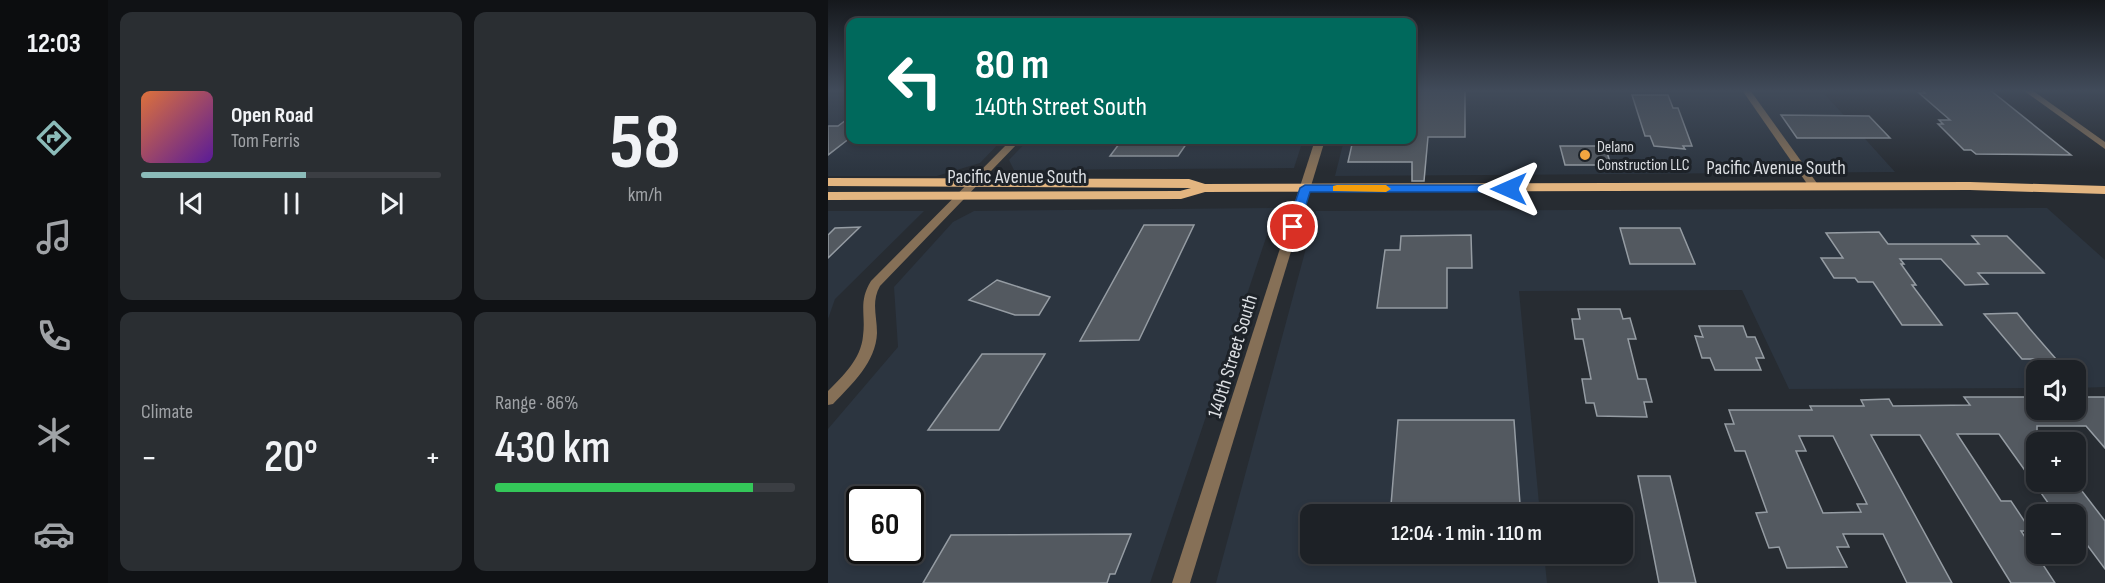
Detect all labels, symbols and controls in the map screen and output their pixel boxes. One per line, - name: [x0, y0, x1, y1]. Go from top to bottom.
- text: 12:03: [27, 28, 81, 60]
- text: 80 m: [975, 40, 1049, 91]
- icon: left: [876, 42, 954, 120]
- text: 140th Street South: [975, 91, 1147, 123]
- text: 58: [609, 97, 681, 190]
- text: Open Road: [231, 102, 313, 129]
- icon: directions: [33, 117, 75, 159]
- text: Tom Ferris: [231, 129, 300, 153]
- place label: Delano Construction LLC: [1597, 138, 1690, 175]
- marker: Delano Construction LLC: [1578, 148, 1592, 162]
- street label: Pacific Avenue South: [1706, 156, 1846, 180]
- position arrow: [1477, 157, 1541, 221]
- street label: Pacific Avenue South: [947, 165, 1087, 189]
- text: km/h: [628, 183, 662, 207]
- icon: previous: [175, 187, 208, 220]
- icon: pause: [275, 187, 308, 220]
- icon: next: [375, 187, 408, 220]
- pin: [1267, 201, 1318, 252]
- icon: arrive: [1276, 210, 1309, 243]
- icon: music: [33, 216, 75, 258]
- street label: 140th Street South: [1203, 292, 1263, 421]
- icon: phone: [33, 315, 75, 357]
- map controls: [2026, 360, 2086, 564]
- button: sound: [2026, 360, 2086, 420]
- text: Range · 86%: [495, 391, 579, 415]
- text: Climate: [141, 400, 193, 424]
- icon: climate: [33, 414, 75, 456]
- text: 430 km: [495, 421, 610, 476]
- text: 20°: [264, 430, 318, 485]
- button: +: [2026, 432, 2086, 492]
- text: −: [141, 438, 157, 478]
- text: +: [425, 438, 441, 478]
- speed limit sign: 60: [846, 486, 924, 564]
- button: −: [2026, 504, 2086, 564]
- icon: car: [33, 513, 75, 555]
- text: 12:04 · 1 min · 110 m: [1391, 520, 1542, 547]

